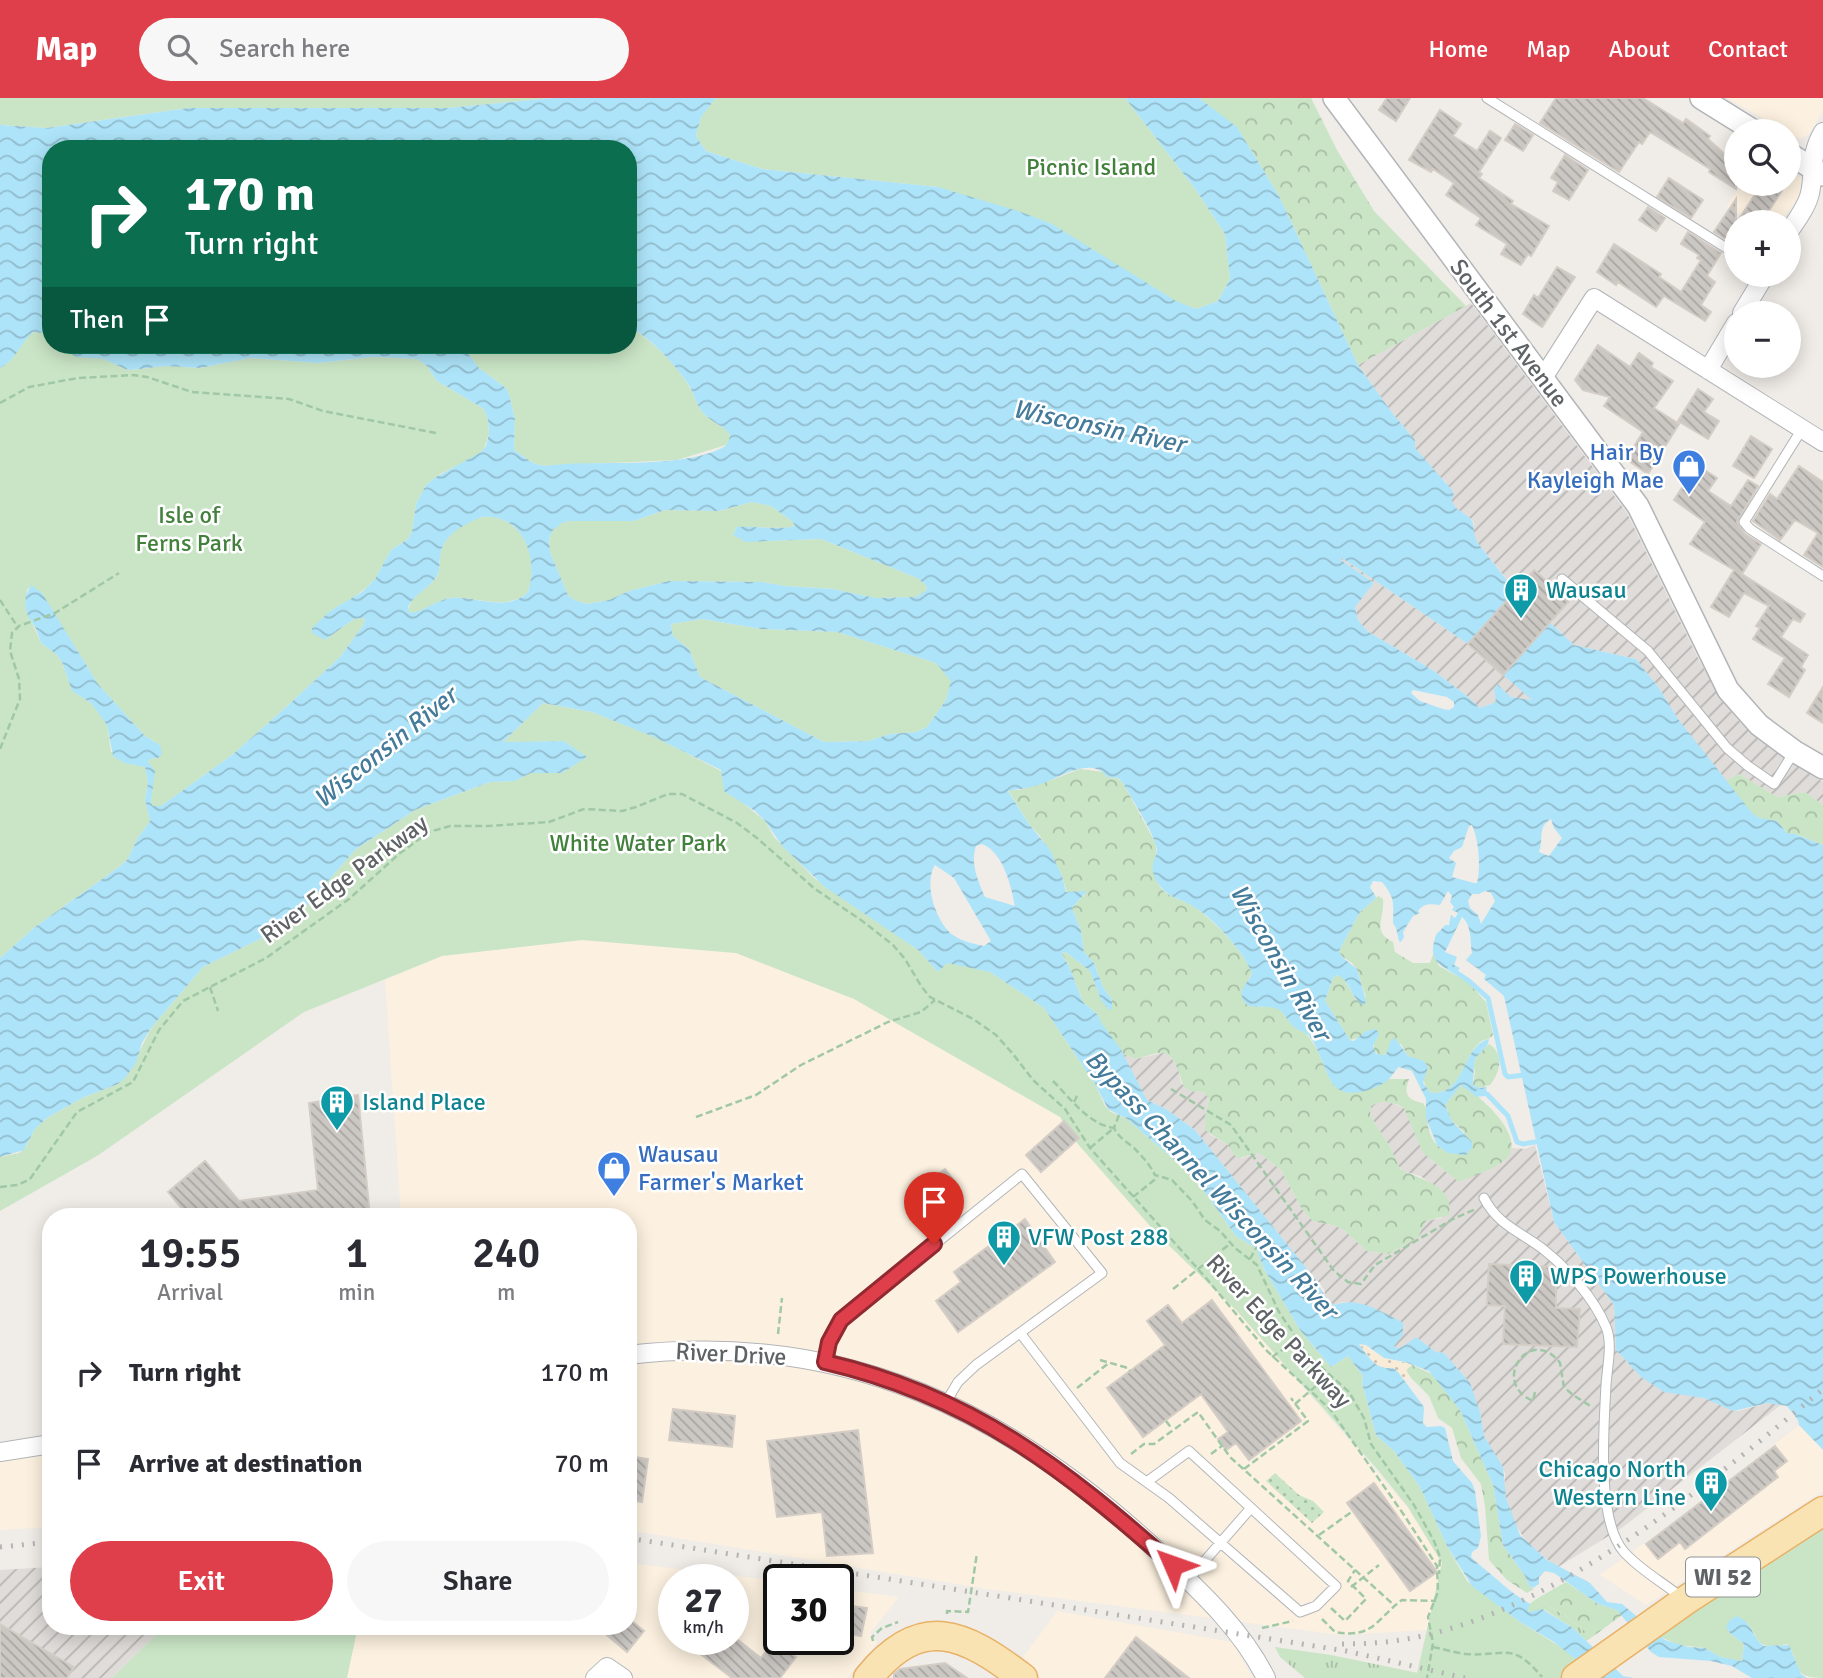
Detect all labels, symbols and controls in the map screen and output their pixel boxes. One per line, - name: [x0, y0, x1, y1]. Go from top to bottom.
- search box: [139, 18, 629, 81]
- text: Map: [35, 29, 97, 70]
- icon: search: [163, 30, 201, 68]
- text: Search here: [219, 33, 350, 65]
- text: Home: [1428, 34, 1488, 64]
- text: Map: [1526, 34, 1571, 64]
- text: About: [1609, 34, 1670, 64]
- text: Contact: [1708, 34, 1788, 64]
- map controls: [1724, 119, 1801, 378]
- button: search: [1724, 119, 1801, 196]
- park label: Picnic Island: [1026, 152, 1156, 182]
- text: 170 m: [185, 164, 315, 224]
- icon: right: [70, 168, 161, 259]
- button: +: [1724, 210, 1801, 287]
- text: Turn right: [185, 224, 318, 263]
- street label: South 1st Avenue: [1443, 253, 1575, 413]
- icon: arrive: [138, 301, 176, 339]
- button: −: [1724, 301, 1801, 378]
- text: Then: [70, 304, 124, 336]
- water label: Wisconsin River: [1010, 393, 1191, 462]
- place label: Hair By Kayleigh Mae: [1527, 437, 1664, 495]
- shop icon: Hair By Kayleigh Mae: [1670, 447, 1708, 496]
- park label: Isle of Ferns Park: [135, 500, 243, 558]
- building icon: Wausau: [1502, 571, 1540, 620]
- place label: Wausau: [1546, 575, 1627, 605]
- water label: Wisconsin River: [307, 678, 466, 815]
- street label: River Edge Parkway: [254, 808, 434, 950]
- park label: White Water Park: [549, 828, 727, 858]
- water label: Wisconsin River: [1222, 879, 1339, 1049]
- water label: Bypass Channel Wisconsin River: [1078, 1044, 1347, 1328]
- building icon: Island Place: [318, 1083, 356, 1132]
- place label: Island Place: [362, 1087, 486, 1117]
- place label: Wausau Farmer's Market: [638, 1139, 804, 1197]
- shop icon: Wausau Farmer's Market: [595, 1149, 633, 1198]
- pin: [904, 1172, 964, 1244]
- icon: arrive: [915, 1183, 953, 1221]
- building icon: VFW Post 288: [985, 1218, 1023, 1267]
- place label: VFW Post 288: [1028, 1222, 1168, 1252]
- text: 19:55: [139, 1228, 241, 1279]
- text: 1: [345, 1228, 368, 1279]
- text: 240: [472, 1228, 540, 1279]
- street label: River Edge Parkway: [1200, 1248, 1358, 1414]
- building icon: WPS Powerhouse: [1507, 1257, 1545, 1306]
- place label: WPS Powerhouse: [1550, 1261, 1727, 1291]
- text: Arrival: [157, 1278, 223, 1307]
- text: min: [338, 1278, 375, 1307]
- text: m: [497, 1278, 515, 1307]
- street label: River Drive: [675, 1336, 787, 1372]
- icon: right: [70, 1354, 108, 1392]
- text: Turn right: [129, 1357, 241, 1389]
- text: 170 m: [540, 1357, 609, 1389]
- icon: arrive: [70, 1445, 108, 1483]
- text: Arrive at destination: [129, 1448, 362, 1480]
- text: 70 m: [554, 1448, 609, 1480]
- place label: Chicago North Western Line: [1539, 1454, 1686, 1512]
- building icon: Chicago North Western Line: [1692, 1464, 1730, 1513]
- position arrow: [1136, 1528, 1210, 1602]
- button: Exit: [70, 1541, 333, 1621]
- button: Share: [347, 1541, 609, 1621]
- road number: WI 52: [1686, 1558, 1760, 1596]
- speed limit sign: 30: [763, 1564, 854, 1655]
- text: 27: [685, 1579, 722, 1622]
- text: km/h: [683, 1616, 724, 1638]

